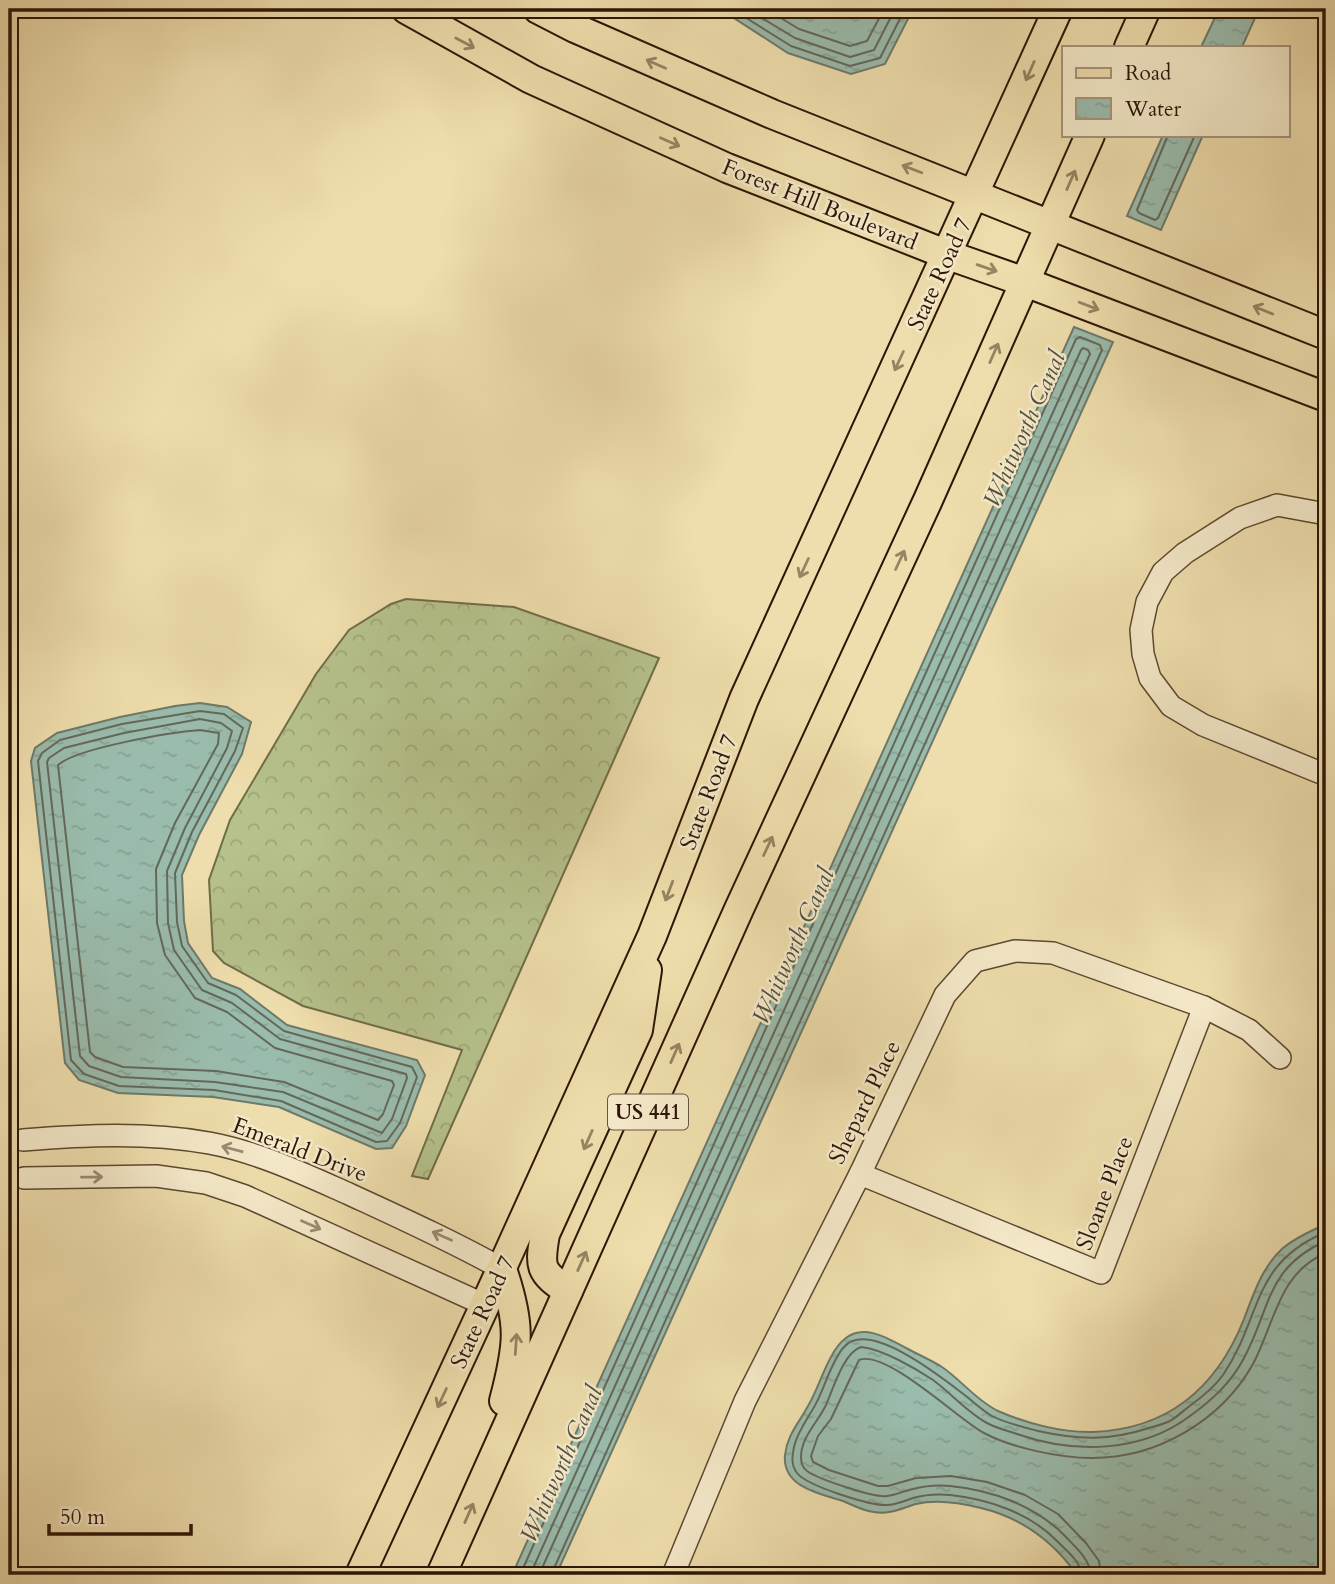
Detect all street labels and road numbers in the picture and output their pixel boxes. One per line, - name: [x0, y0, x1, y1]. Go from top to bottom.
- street label: Forest Hill Boulevard: [717, 151, 923, 258]
- street label: State Road 7: [900, 213, 979, 336]
- street label: State Road 7: [672, 730, 745, 854]
- street label: Shepard Place: [821, 1035, 908, 1169]
- road number: US 441: [608, 1094, 688, 1130]
- street label: Emerald Drive: [228, 1109, 372, 1189]
- street label: Sloane Place: [1069, 1132, 1140, 1255]
- street label: State Road 7: [443, 1251, 522, 1374]

